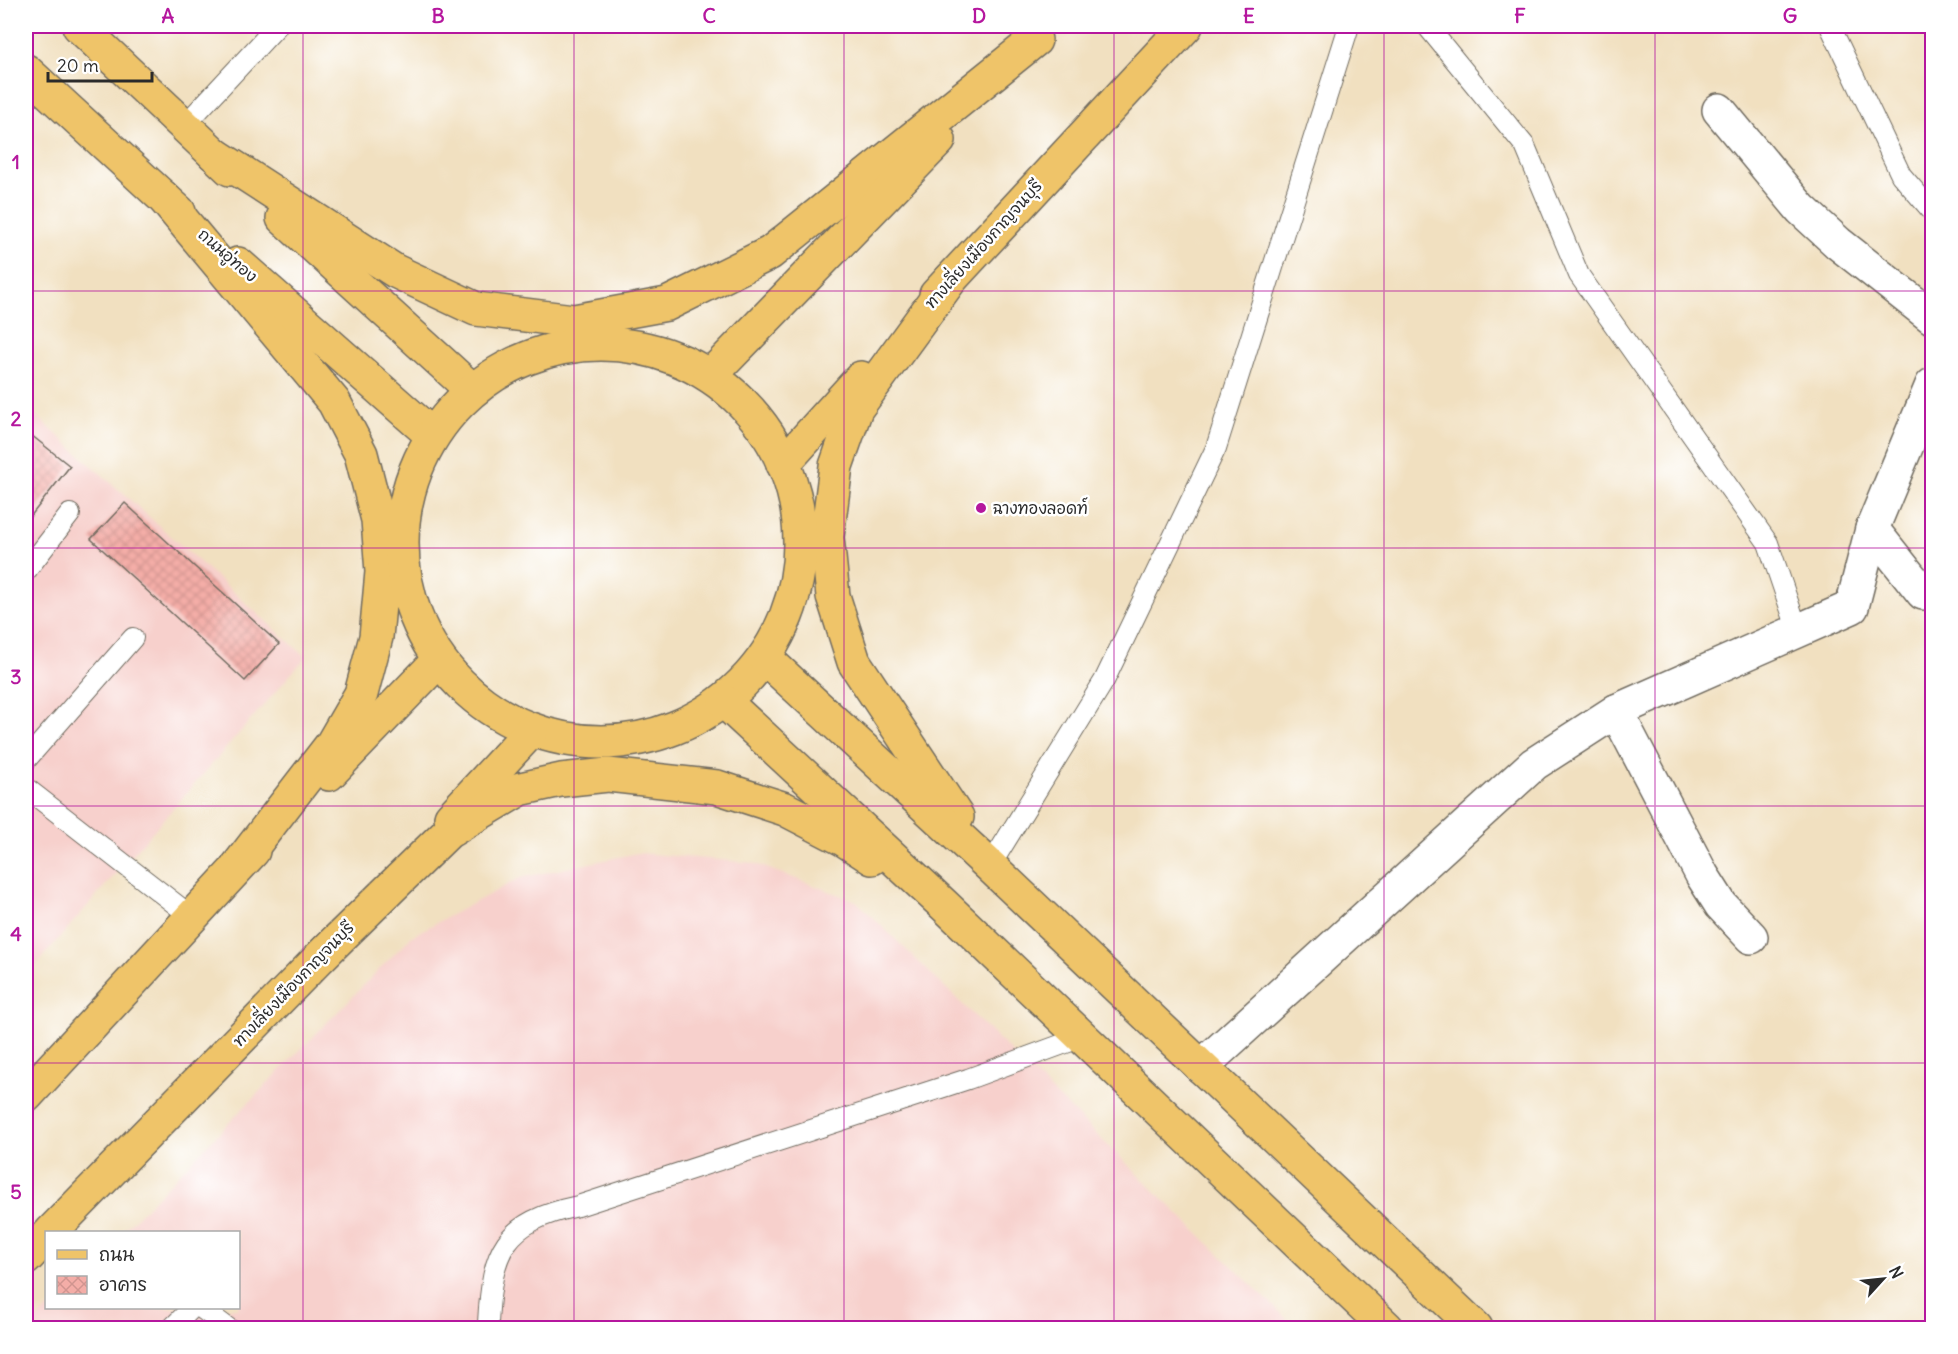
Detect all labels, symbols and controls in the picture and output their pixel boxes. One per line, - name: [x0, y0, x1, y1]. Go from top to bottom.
- text: A: [162, 3, 175, 28]
- text: B: [431, 3, 445, 28]
- text: C: [702, 3, 716, 28]
- text: D: [972, 3, 986, 28]
- text: E: [1243, 3, 1255, 28]
- text: F: [1514, 3, 1526, 28]
- text: G: [1783, 3, 1797, 28]
- scale bar: [48, 45, 152, 83]
- text: 20 m: [57, 54, 99, 77]
- text: 1: [12, 149, 20, 174]
- street label: ทางเลี่ยงเมืองกาญจนบุรี: [916, 172, 1049, 314]
- street label: ถนนอู่ทอง: [192, 223, 262, 288]
- text: 2: [11, 406, 22, 431]
- place label: ฉางทองลอดท์: [993, 497, 1088, 518]
- marker: ฉางทองลอดท์: [974, 501, 988, 515]
- text: 3: [10, 664, 22, 689]
- street label: ทางเลี่ยงเมืองกาญจนบุรี: [225, 913, 360, 1053]
- text: 4: [10, 921, 22, 946]
- text: 5: [10, 1179, 22, 1204]
- legend: [45, 1231, 240, 1309]
- text: ถนน: [99, 1243, 134, 1266]
- north arrow: [1853, 1249, 1913, 1309]
- text: N: [1885, 1263, 1908, 1282]
- text: อาคาร: [99, 1273, 147, 1296]

